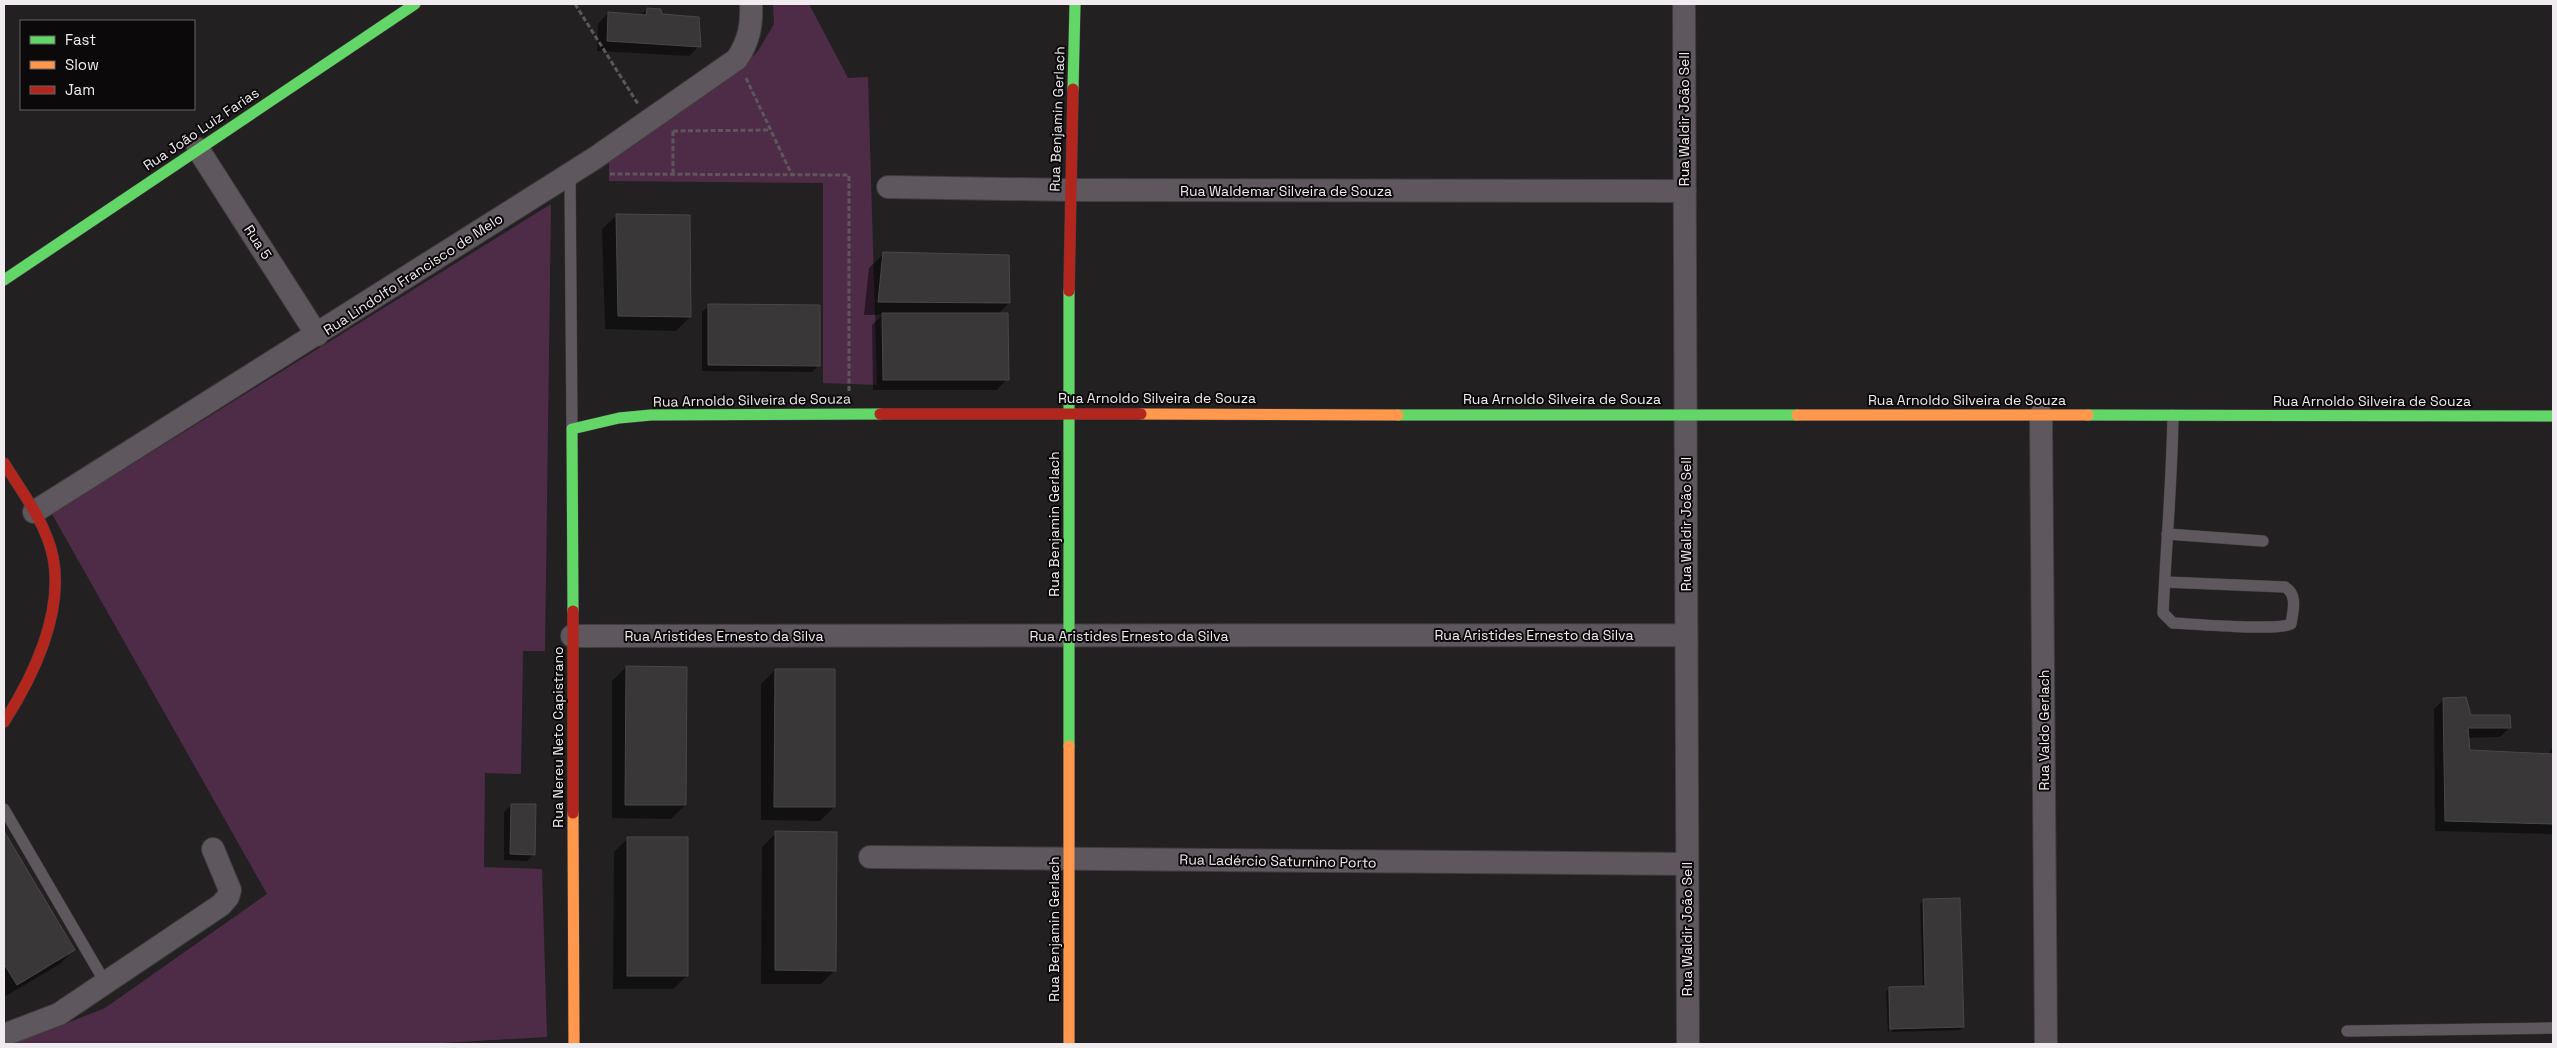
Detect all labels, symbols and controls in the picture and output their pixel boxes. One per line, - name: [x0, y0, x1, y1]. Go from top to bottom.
- legend: [20, 20, 195, 110]
- text: Fast: [65, 30, 96, 49]
- street label: Rua Benjamin Gerlach: [1045, 46, 1069, 192]
- street label: Rua Waldir João Sell: [1675, 52, 1693, 186]
- text: Slow: [65, 55, 99, 74]
- text: Jam: [65, 80, 95, 99]
- street label: Rua João Luiz Farias: [140, 84, 262, 174]
- street label: Rua Waldemar Silveira de Souza: [1180, 182, 1392, 200]
- street label: Rua Lindolfo Francisco de Melo: [320, 209, 506, 339]
- street label: Rua 5: [240, 221, 276, 263]
- street label: Rua Arnoldo Silveira de Souza: [653, 389, 851, 411]
- street label: Rua Arnoldo Silveira de Souza: [1058, 389, 1256, 407]
- street label: Rua Arnoldo Silveira de Souza: [1463, 390, 1661, 408]
- street label: Rua Arnoldo Silveira de Souza: [1868, 391, 2066, 409]
- street label: Rua Arnoldo Silveira de Souza: [2273, 392, 2471, 410]
- street label: Rua Benjamin Gerlach: [1045, 451, 1063, 597]
- street label: Rua Waldir João Sell: [1677, 457, 1695, 591]
- street label: Rua Aristides Ernesto da Silva: [1435, 626, 1633, 644]
- street label: Rua Aristides Ernesto da Silva: [625, 627, 823, 645]
- street label: Rua Aristides Ernesto da Silva: [1030, 627, 1228, 645]
- street label: Rua Nereu Neto Capistrano: [549, 646, 567, 828]
- street label: Rua Valdo Gerlach: [2035, 670, 2053, 790]
- street label: Rua Ladércio Saturnino Porto: [1179, 850, 1377, 872]
- street label: Rua Benjamin Gerlach: [1045, 856, 1063, 1002]
- street label: Rua Waldir João Sell: [1678, 862, 1696, 996]

